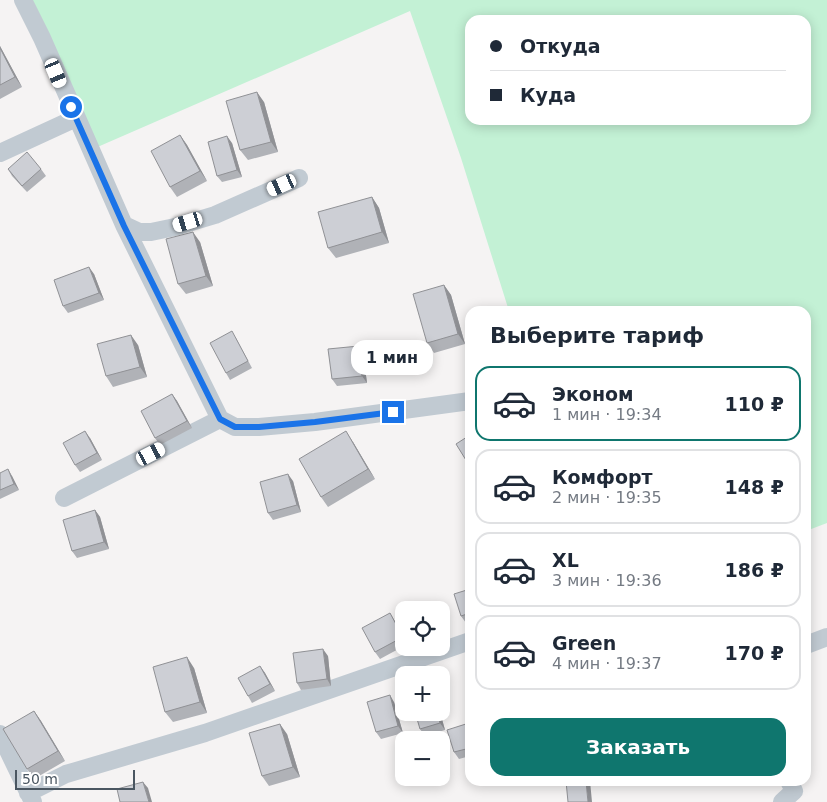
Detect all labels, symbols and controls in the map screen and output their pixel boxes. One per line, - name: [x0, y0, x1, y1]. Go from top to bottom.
- text: Откуда: [520, 35, 601, 57]
- car: [43, 56, 68, 90]
- text: Куда: [520, 84, 576, 106]
- route start: [60, 96, 82, 118]
- car: [265, 172, 298, 198]
- car: [171, 210, 204, 234]
- text: Выберите тариф: [490, 323, 704, 348]
- callout: 1 мин: [352, 340, 434, 374]
- text: 1 мин: [366, 348, 418, 367]
- icon: car: [492, 381, 537, 426]
- text: Эконом: [552, 383, 634, 405]
- text: 110 ₽: [725, 393, 784, 415]
- route end: [382, 401, 404, 423]
- text: 1 мин · 19:34: [552, 405, 662, 424]
- car: [134, 441, 167, 467]
- icon: car: [492, 464, 537, 509]
- text: Комфорт: [552, 466, 653, 488]
- text: 148 ₽: [725, 476, 784, 498]
- text: 2 мин · 19:35: [552, 488, 662, 507]
- icon: car: [492, 547, 537, 592]
- text: XL: [552, 549, 579, 571]
- text: 186 ₽: [725, 559, 784, 581]
- text: 3 мин · 19:36: [552, 571, 662, 590]
- map controls: [395, 601, 450, 786]
- button: locate: [395, 601, 450, 656]
- icon: car: [492, 630, 537, 675]
- text: Green: [552, 632, 616, 654]
- text: 170 ₽: [725, 642, 784, 664]
- text: 4 мин · 19:37: [552, 654, 662, 673]
- button: +: [395, 666, 450, 721]
- button: Заказать: [490, 718, 786, 776]
- button: −: [395, 731, 450, 786]
- scale bar: [15, 767, 135, 790]
- text: 50 m: [22, 771, 58, 787]

